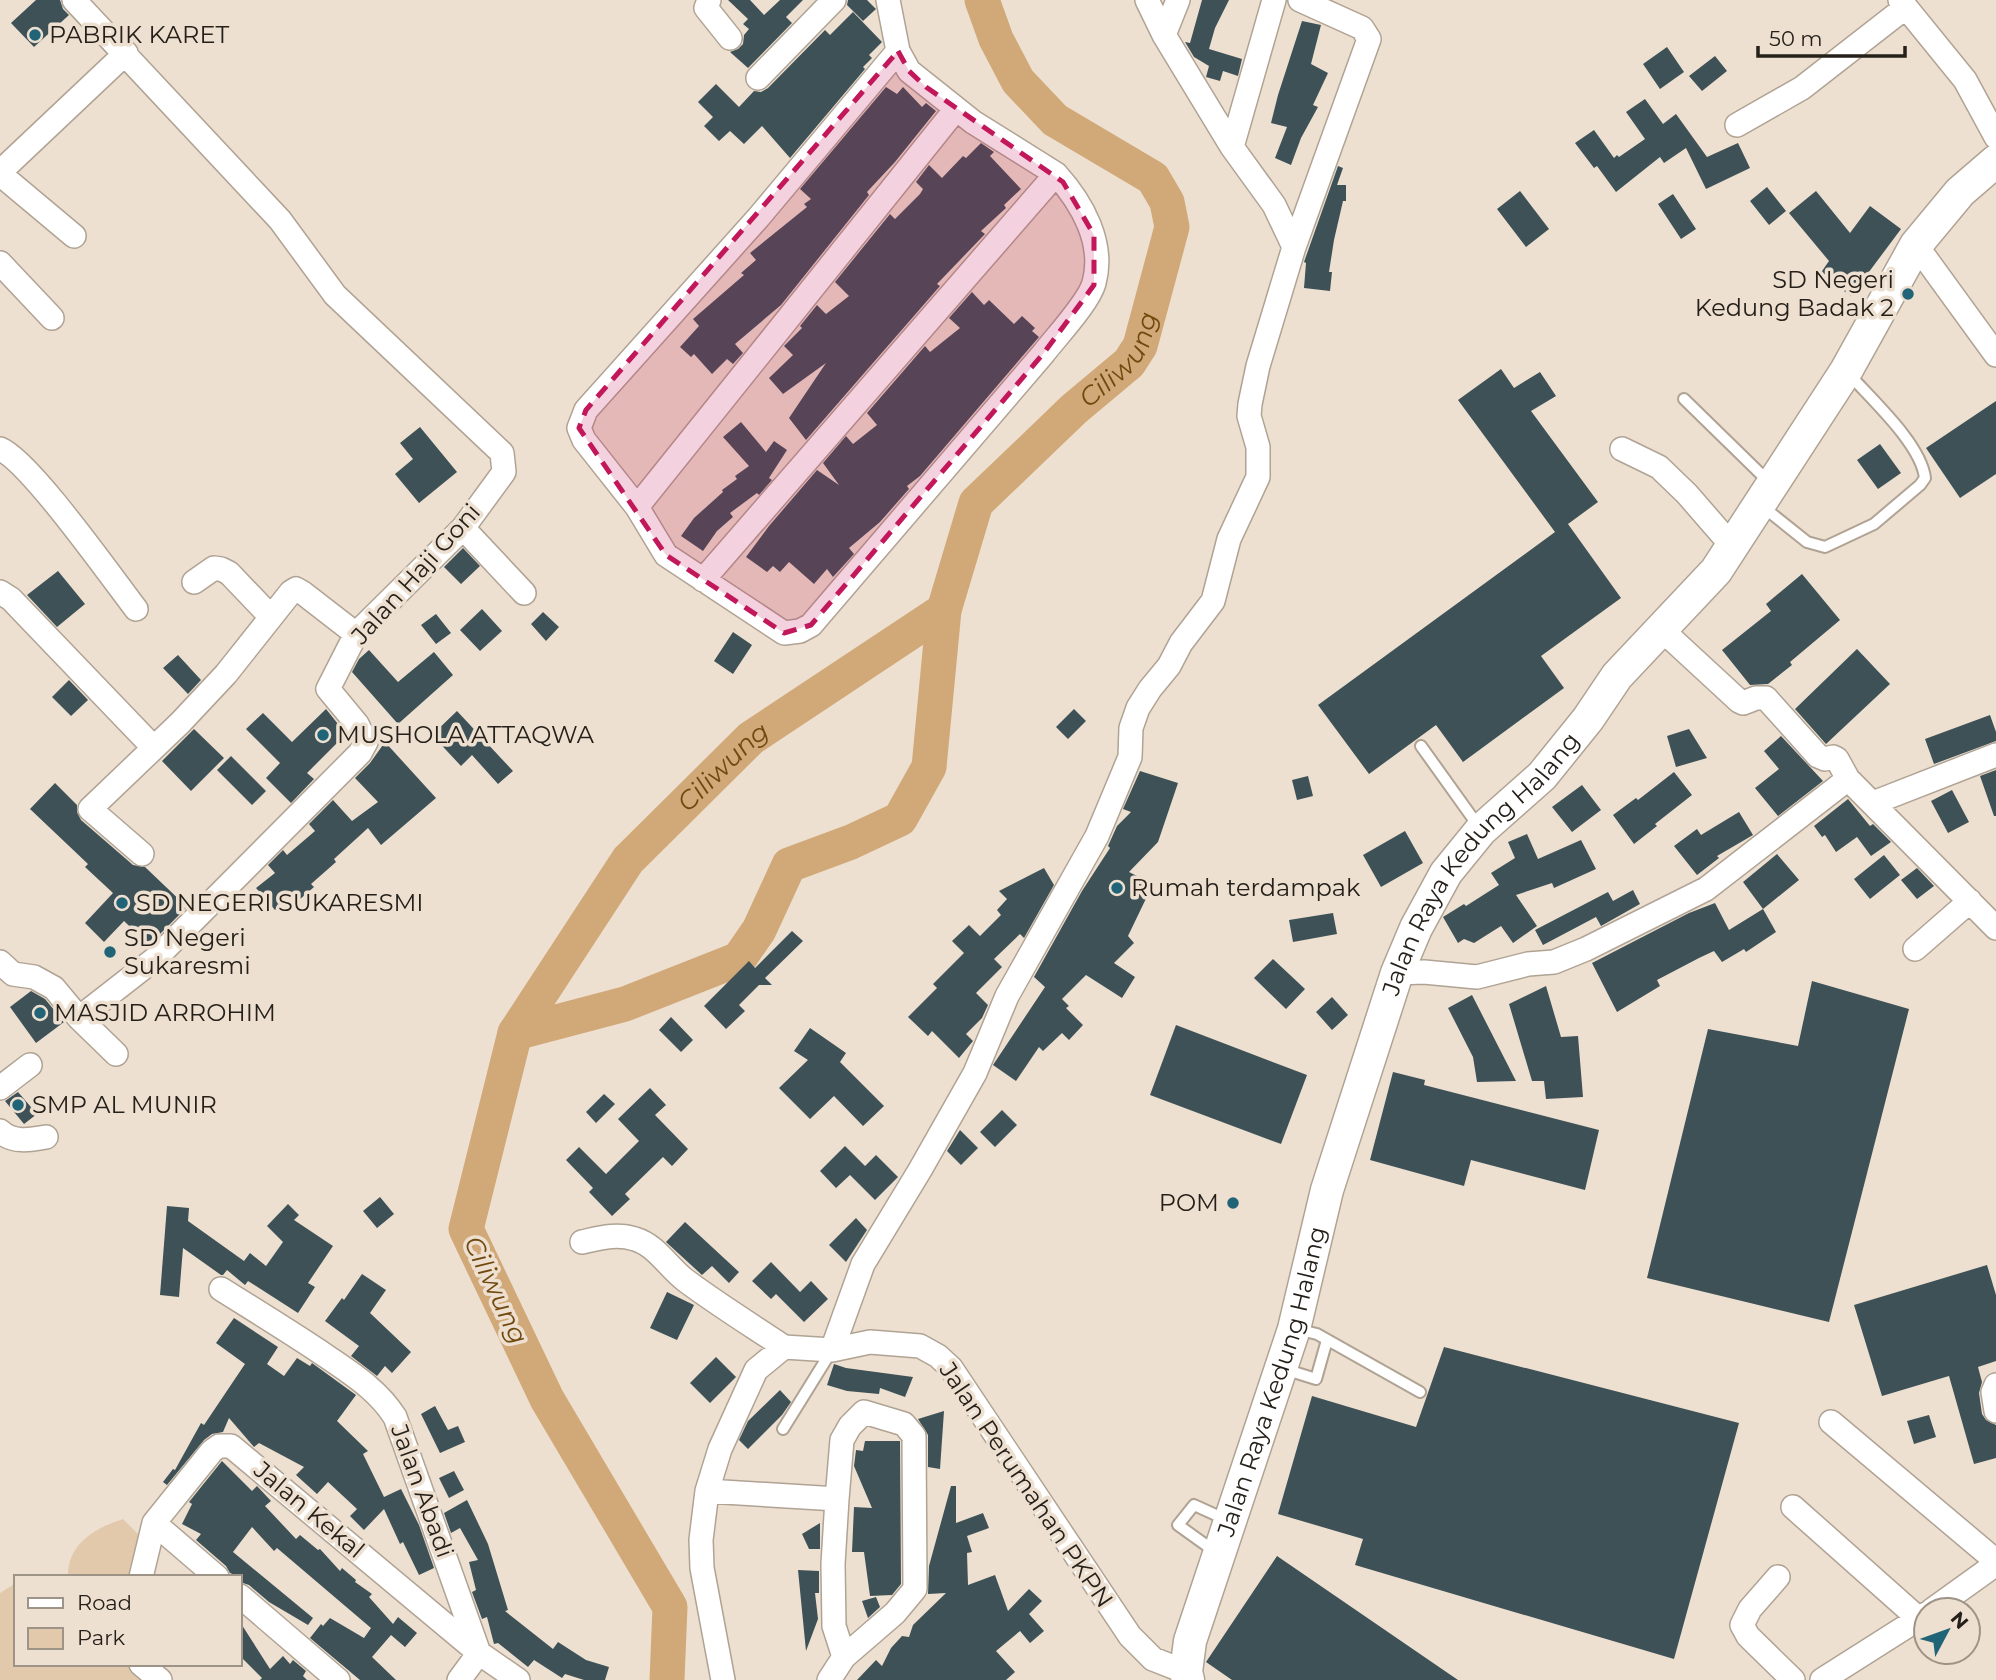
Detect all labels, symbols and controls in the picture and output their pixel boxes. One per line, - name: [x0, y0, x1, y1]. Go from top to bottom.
- scale bar: [1758, 14, 1905, 58]
- place label: PABRIK KARET: [49, 20, 229, 49]
- text: 50 m: [1769, 26, 1823, 51]
- marker: PABRIK KARET: [27, 27, 43, 43]
- place label: SD Negeri Kedung Badak 2: [1695, 265, 1894, 322]
- marker: SD Negeri Kedung Badak 2: [1900, 286, 1916, 302]
- water label: Ciliwung: [1072, 308, 1164, 414]
- street label: Jalan Haji Goni: [344, 498, 486, 650]
- water label: Ciliwung: [670, 715, 775, 818]
- place label: MUSHOLA ATTAQWA: [337, 720, 595, 749]
- street label: Jalan Raya Kedung Halang: [1375, 726, 1585, 1000]
- marker: MUSHOLA ATTAQWA: [315, 727, 331, 743]
- place label: Rumah terdampak: [1131, 873, 1361, 902]
- marker: Rumah terdampak: [1109, 880, 1125, 896]
- place label: SD NEGERI SUKARESMI: [136, 888, 424, 917]
- marker: SD NEGERI SUKARESMI: [114, 895, 130, 911]
- place label: SD Negeri Sukaresmi: [124, 923, 251, 980]
- marker: SD Negeri Sukaresmi: [102, 944, 118, 960]
- place label: MASJID ARROHIM: [54, 998, 276, 1027]
- marker: MASJID ARROHIM: [32, 1005, 48, 1021]
- place label: SMP AL MUNIR: [32, 1090, 217, 1119]
- marker: SMP AL MUNIR: [10, 1097, 26, 1113]
- place label: POM: [1159, 1188, 1219, 1217]
- marker: POM: [1225, 1195, 1241, 1211]
- street label: Jalan Raya Kedung Halang: [1211, 1223, 1332, 1541]
- water label: Ciliwung: [457, 1231, 535, 1349]
- street label: Jalan Perumahan PKPN: [933, 1356, 1119, 1613]
- street label: Jalan Abadi: [385, 1419, 460, 1561]
- street label: Jalan Kekal: [248, 1454, 370, 1564]
- legend: [14, 1575, 242, 1666]
- text: Road: [77, 1590, 132, 1615]
- north arrow: [1912, 1596, 1982, 1666]
- text: N: [1946, 1607, 1973, 1634]
- text: Park: [77, 1625, 125, 1650]

